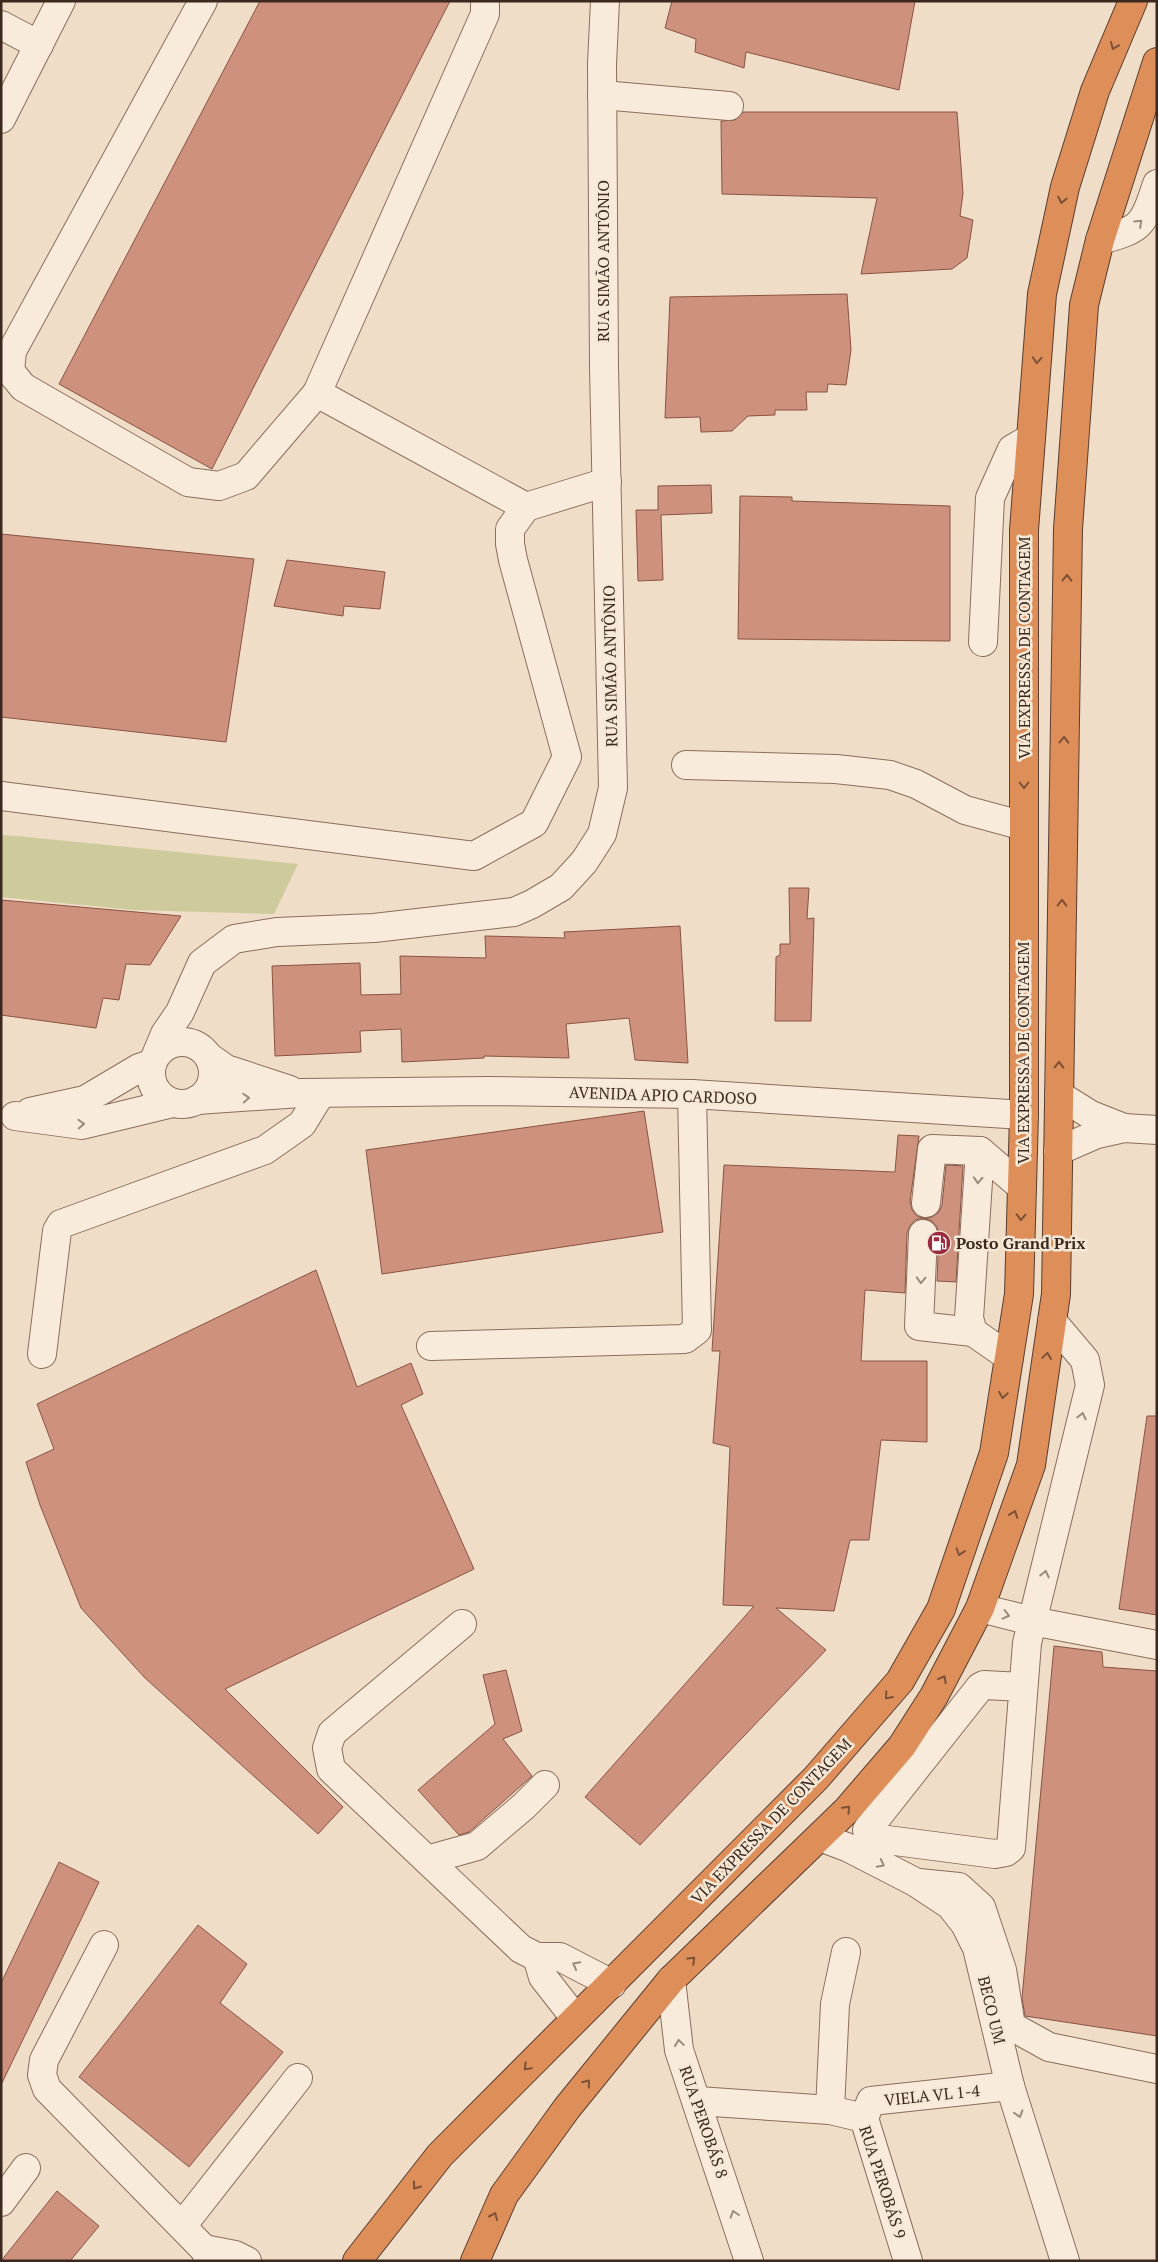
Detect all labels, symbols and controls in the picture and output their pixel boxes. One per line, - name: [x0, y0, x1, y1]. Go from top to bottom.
- one-way arrow: [1110, 41, 1121, 50]
- street label: RUA SIMÃO ANTÔNIO: [592, 180, 614, 342]
- one-way arrow: [1058, 195, 1068, 204]
- one-way arrow: [1133, 220, 1142, 229]
- one-way arrow: [1031, 356, 1042, 364]
- street label: VIA EXPRESSA DE CONTAGEM: [1013, 537, 1035, 759]
- one-way arrow: [1062, 574, 1072, 582]
- street label: RUA SIMÃO ANTÔNIO: [598, 585, 622, 747]
- one-way arrow: [1059, 736, 1069, 744]
- one-way arrow: [1019, 781, 1029, 789]
- one-way arrow: [1056, 899, 1067, 907]
- street label: VIA EXPRESSA DE CONTAGEM: [1012, 942, 1034, 1164]
- one-way arrow: [1054, 1061, 1064, 1069]
- street label: AVENIDA APIO CARDOSO: [569, 1081, 757, 1109]
- one-way arrow: [242, 1093, 250, 1103]
- one-way arrow: [77, 1118, 85, 1129]
- one-way arrow: [973, 1176, 984, 1184]
- one-way arrow: [1016, 1213, 1026, 1221]
- fuel station icon: Posto Grand Prix: [926, 1230, 952, 1256]
- place label: Posto Grand Prix: [956, 1232, 1085, 1254]
- one-way arrow: [916, 1276, 927, 1284]
- one-way arrow: [1041, 1351, 1052, 1359]
- one-way arrow: [998, 1391, 1008, 1400]
- one-way arrow: [1076, 1412, 1087, 1421]
- one-way arrow: [1008, 1510, 1018, 1519]
- one-way arrow: [956, 1547, 966, 1555]
- one-way arrow: [1039, 1570, 1050, 1579]
- one-way arrow: [1001, 1609, 1010, 1620]
- one-way arrow: [937, 1675, 947, 1684]
- one-way arrow: [884, 1690, 893, 1699]
- street label: VIA EXPRESSA DE CONTAGEM: [686, 1733, 856, 1909]
- one-way arrow: [841, 1806, 850, 1815]
- one-way arrow: [875, 1858, 884, 1868]
- one-way arrow: [687, 1957, 696, 1966]
- one-way arrow: [572, 1961, 581, 1971]
- street label: BECO UM: [973, 1974, 1011, 2046]
- one-way arrow: [674, 2039, 685, 2047]
- one-way arrow: [524, 2061, 533, 2070]
- street label: RUA PEROBÁS 8: [674, 2063, 734, 2181]
- street label: VIELA VL 1-4: [883, 2079, 981, 2111]
- one-way arrow: [581, 2080, 589, 2089]
- one-way arrow: [1014, 2109, 1024, 2117]
- street label: RUA PEROBÁS 9: [854, 2123, 912, 2241]
- one-way arrow: [414, 2180, 422, 2189]
- one-way arrow: [730, 2211, 740, 2219]
- one-way arrow: [488, 2212, 499, 2221]

